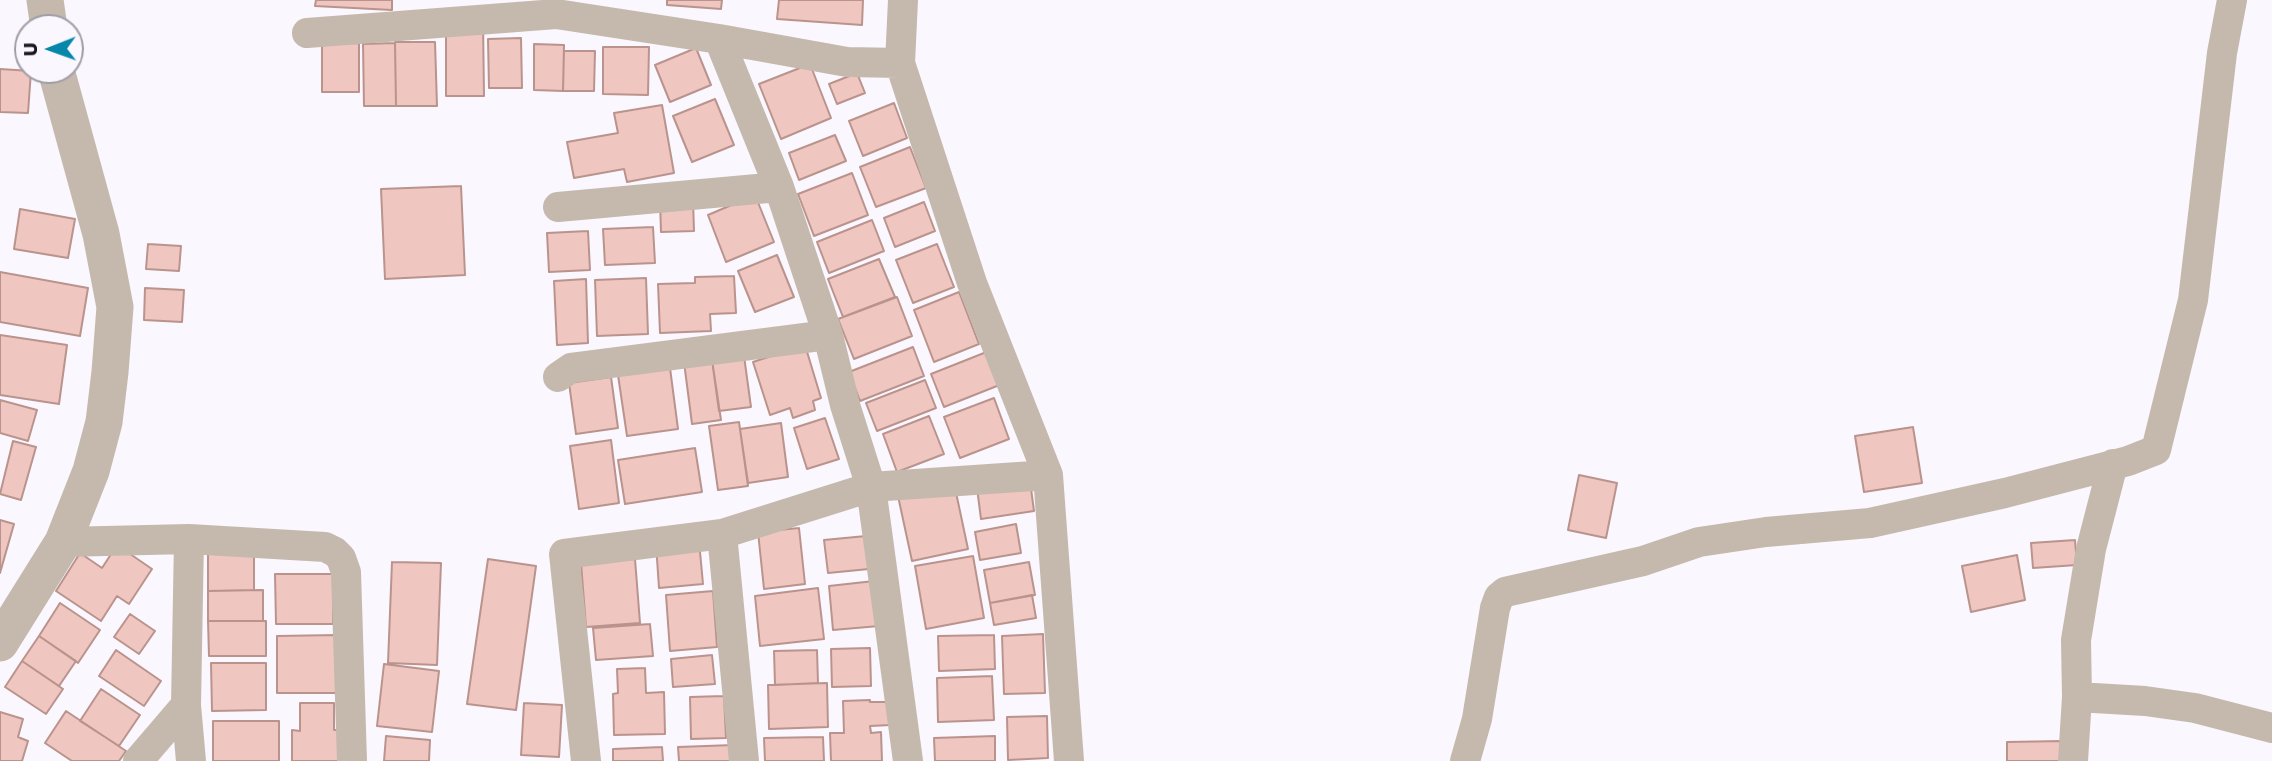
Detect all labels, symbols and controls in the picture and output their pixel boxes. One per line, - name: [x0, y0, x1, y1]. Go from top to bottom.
- north arrow: [14, 14, 84, 84]
- text: U: [18, 42, 41, 56]

